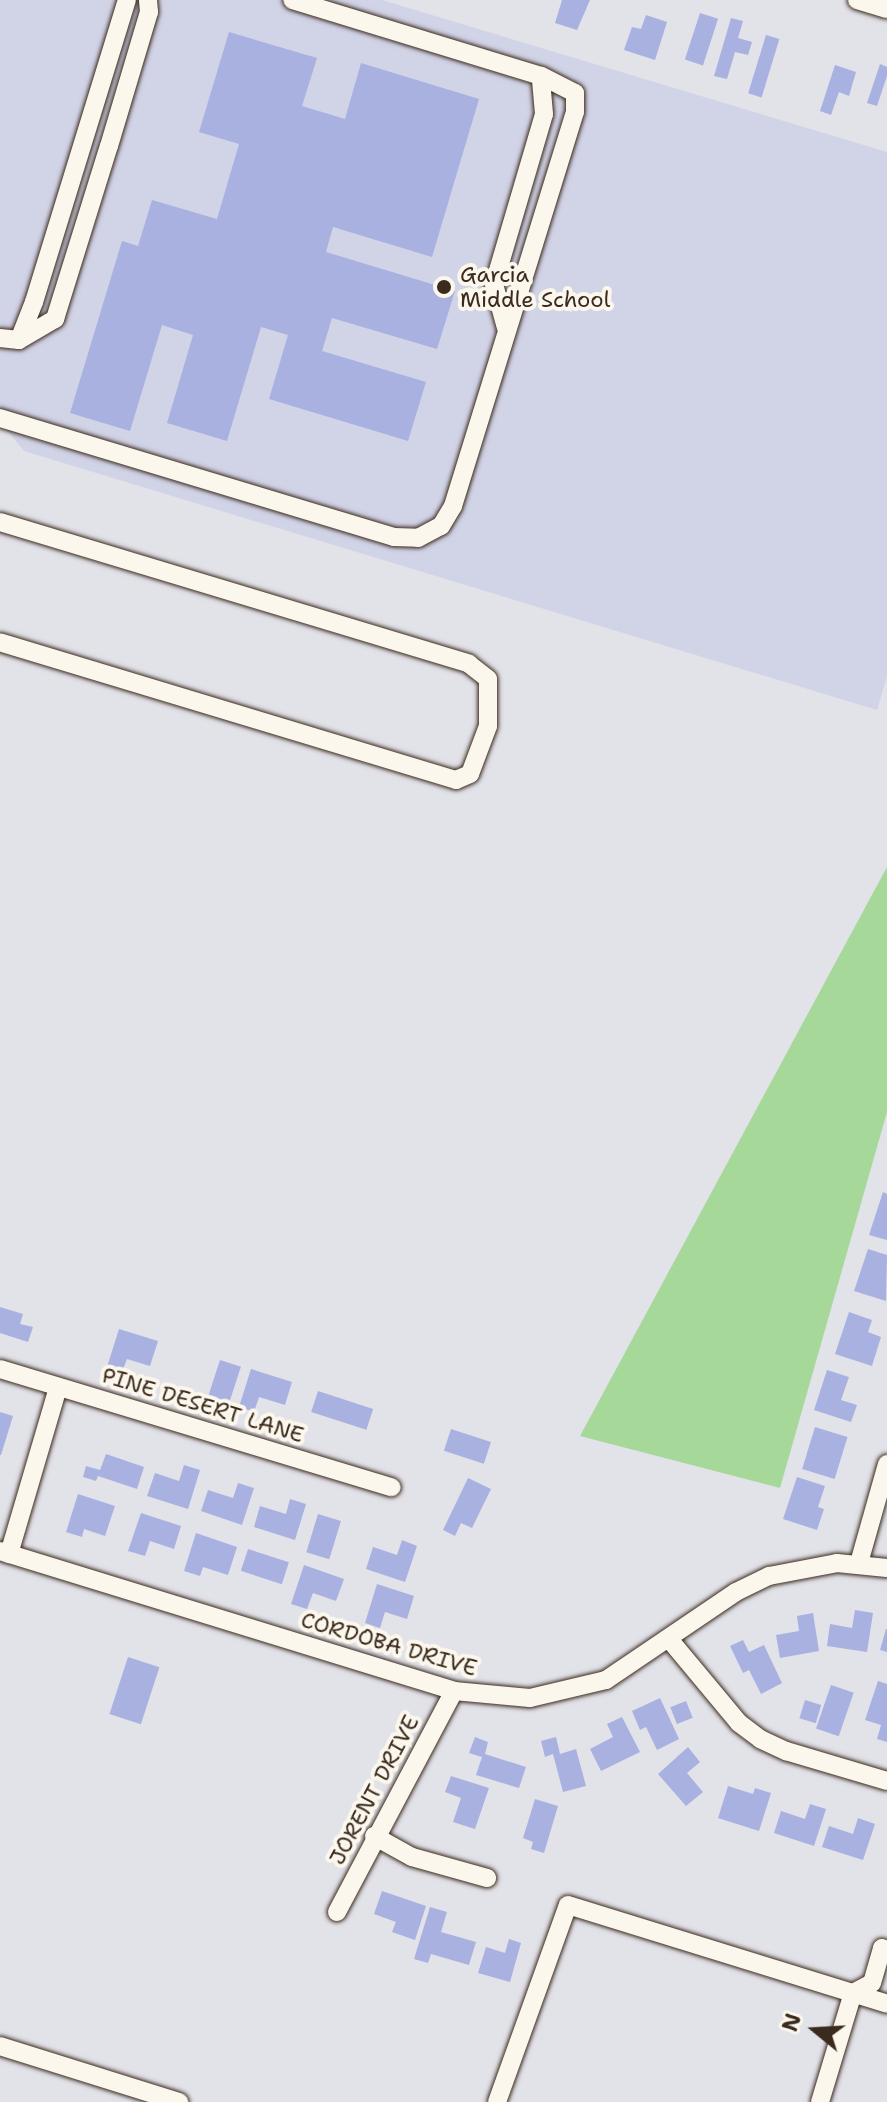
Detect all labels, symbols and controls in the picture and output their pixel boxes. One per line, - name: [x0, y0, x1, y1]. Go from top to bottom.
- place label: Garcia Middle School: [460, 261, 610, 312]
- marker: Garcia Middle School: [435, 278, 453, 296]
- street label: PINE DESERT LANE: [99, 1362, 307, 1448]
- street label: CORDOBA DRIVE: [298, 1606, 480, 1682]
- street label: JORENT DRIVE: [323, 1711, 425, 1869]
- north arrow: [775, 1990, 855, 2070]
- text: N: [775, 2010, 808, 2035]

